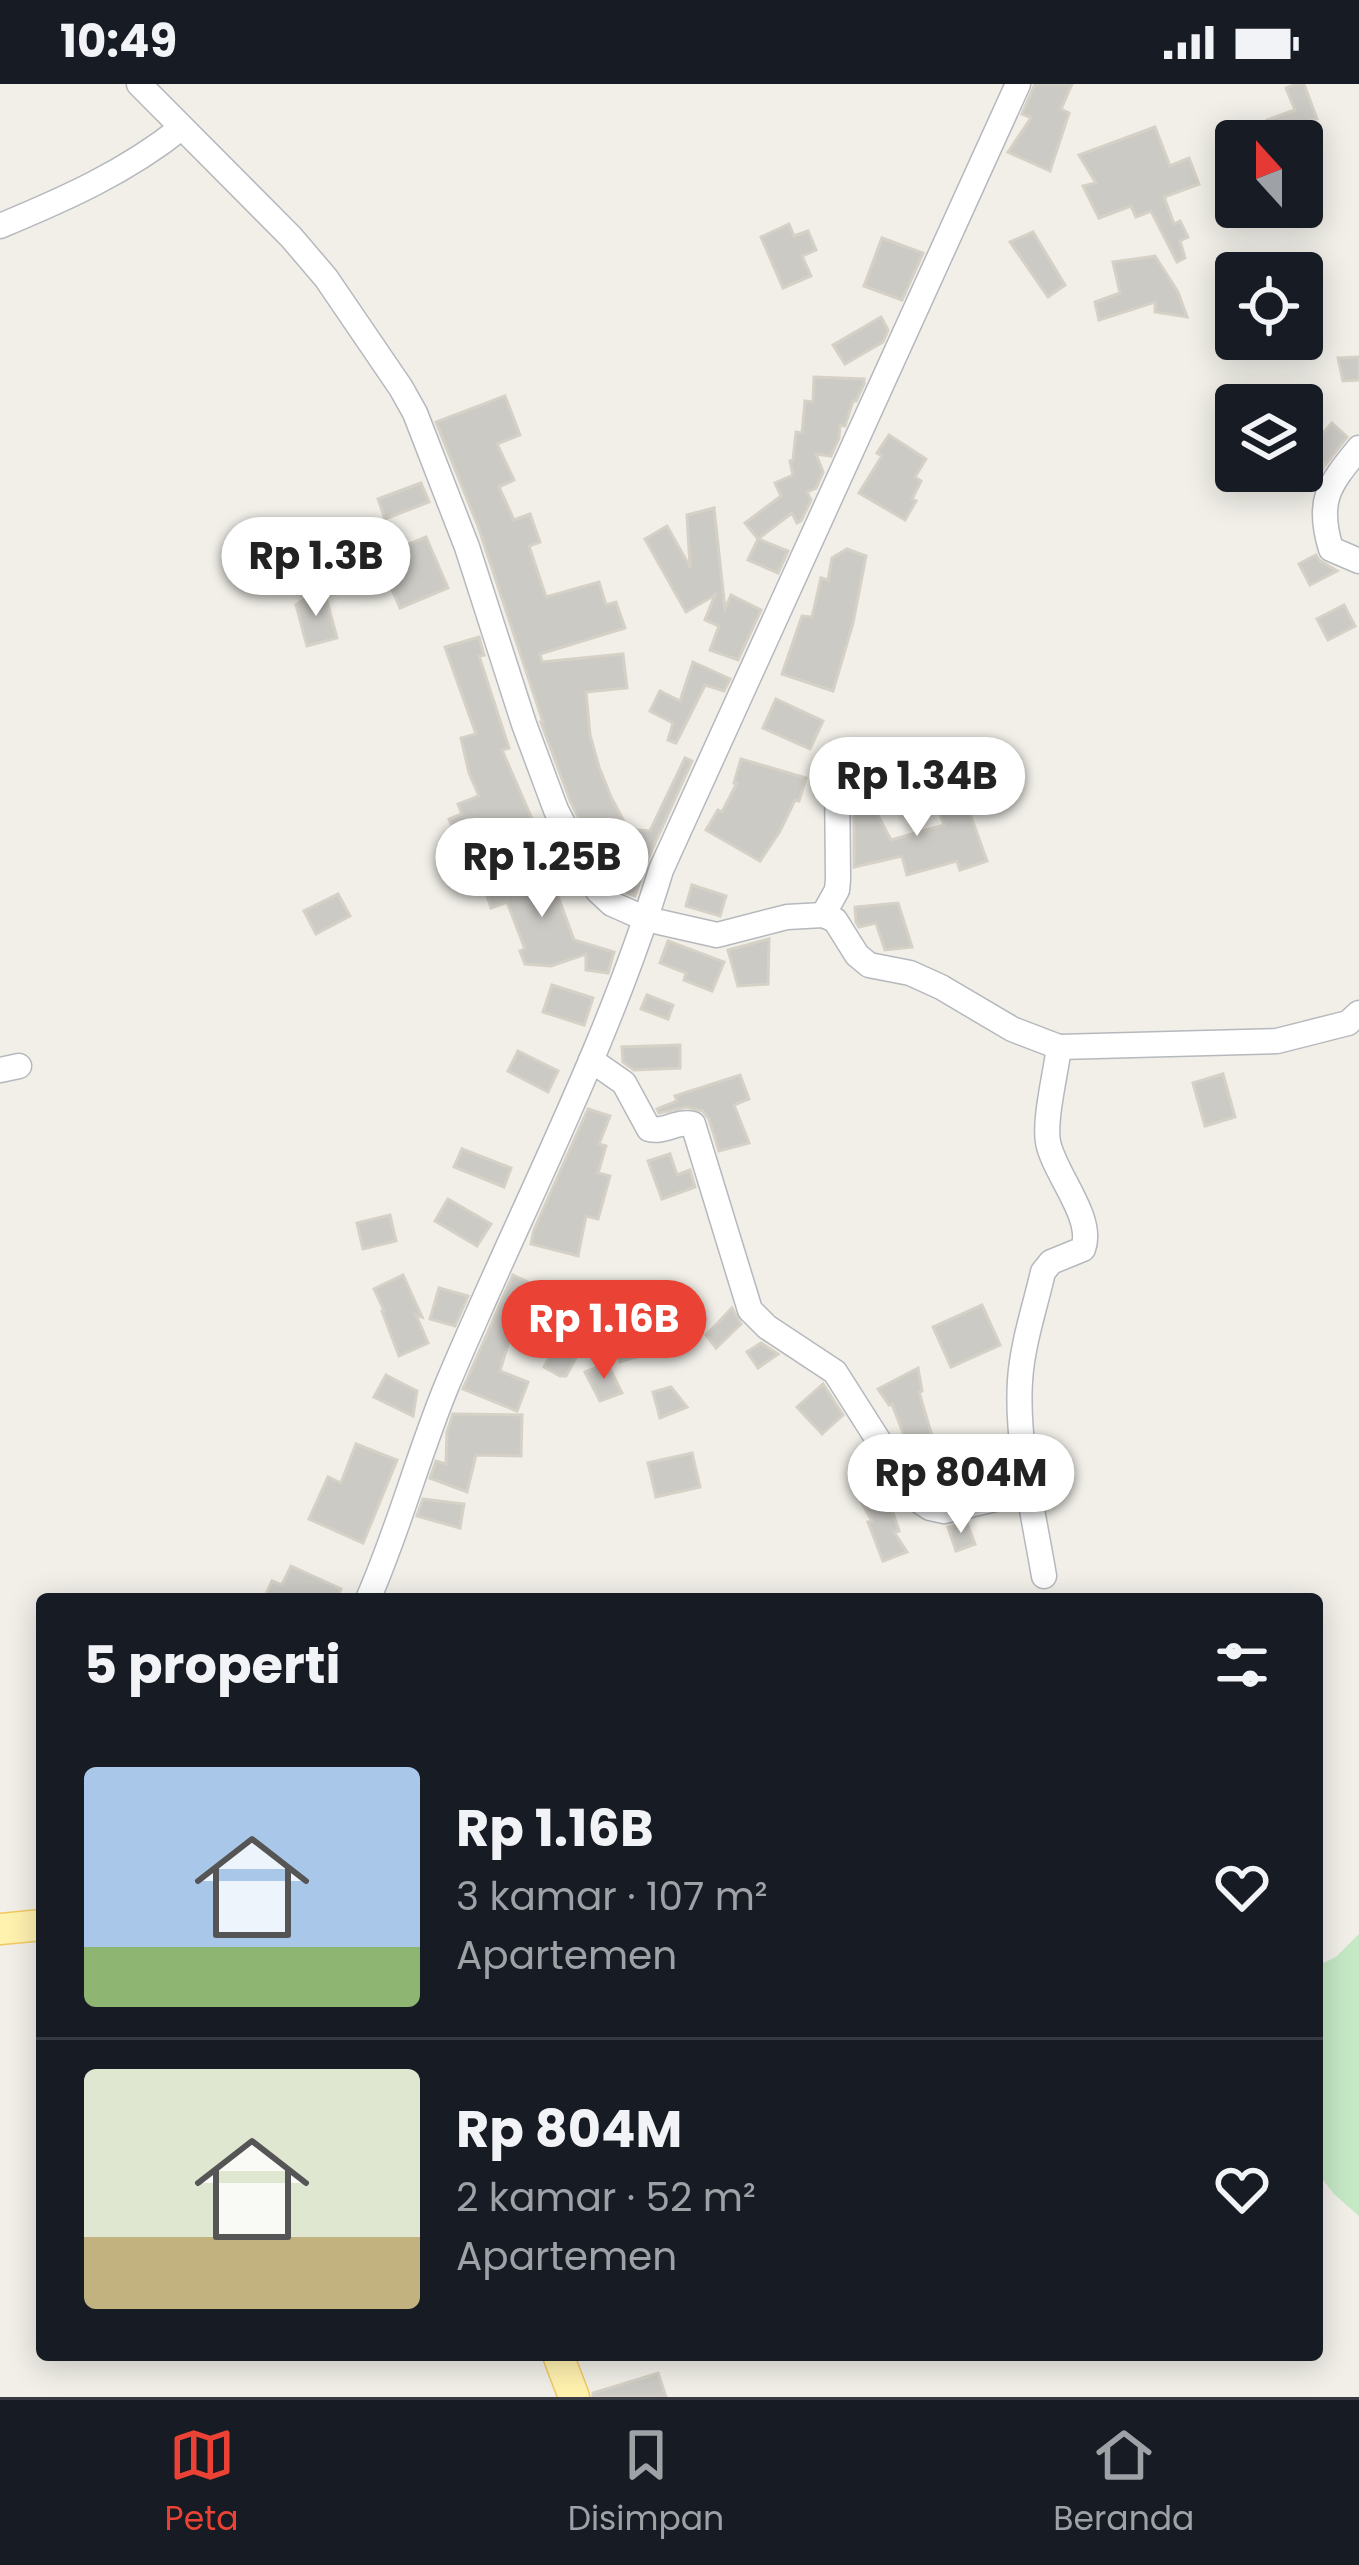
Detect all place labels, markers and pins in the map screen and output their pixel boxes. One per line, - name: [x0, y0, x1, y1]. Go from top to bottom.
- pin: Rp 1.3B: [205, 517, 427, 619]
- pin: Rp 1.34B: [793, 737, 1041, 839]
- pin: Rp 1.25B: [418, 818, 666, 920]
- pin: Rp 1.16B: [480, 1280, 728, 1382]
- pin: Rp 804M: [850, 1434, 1072, 1536]

